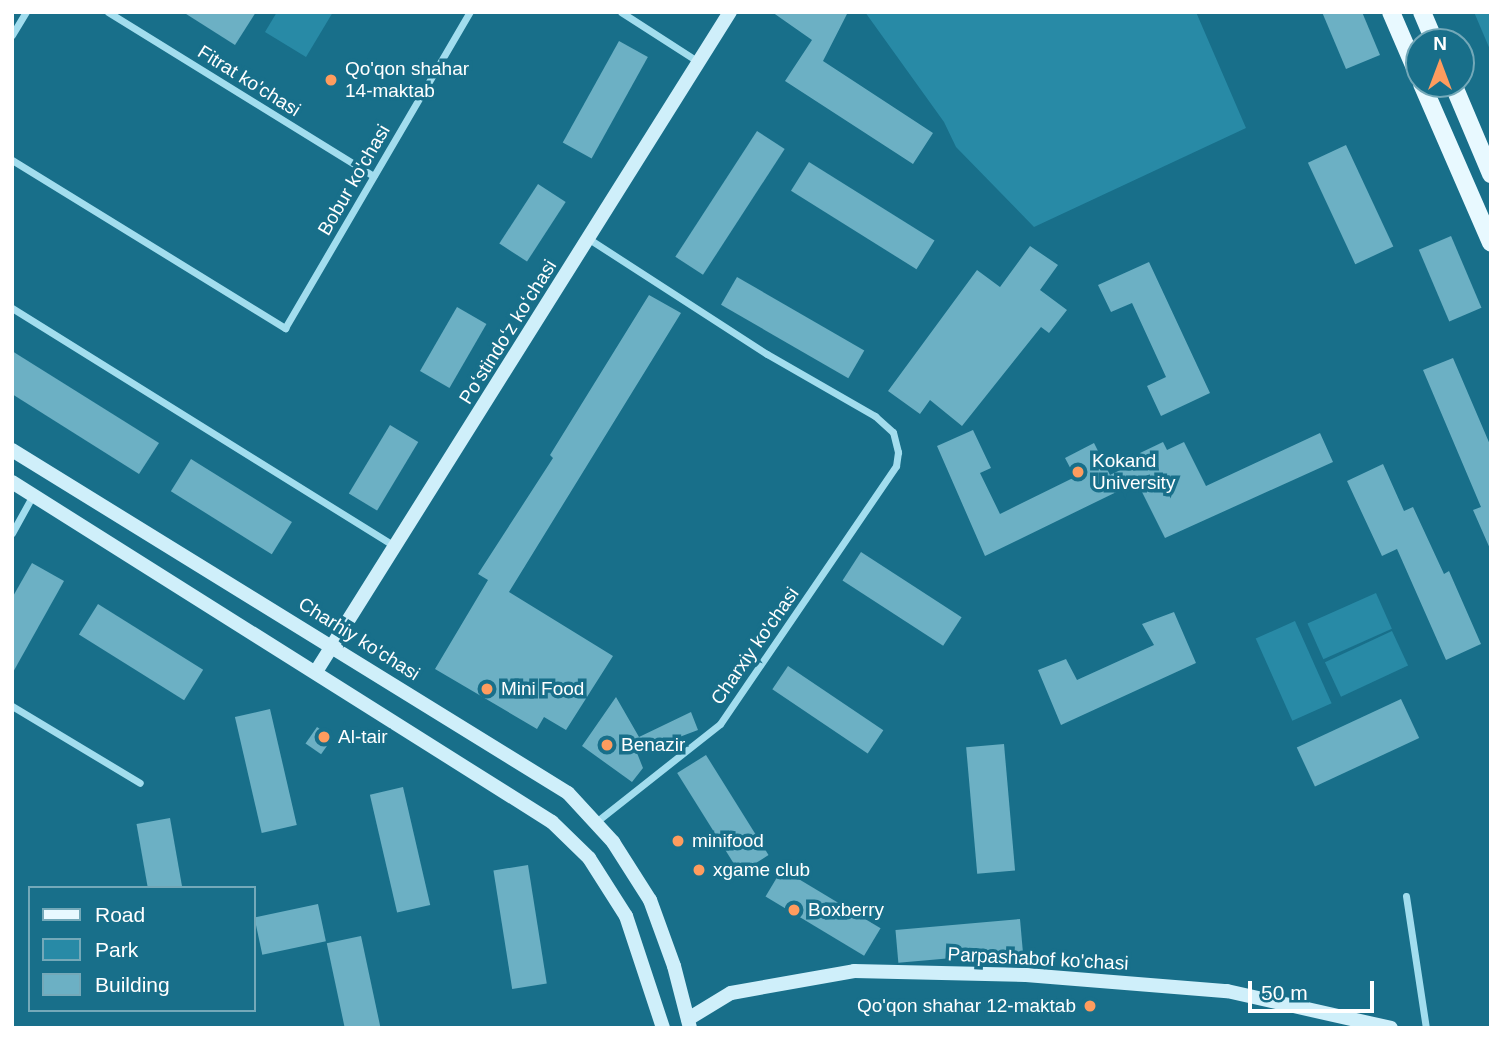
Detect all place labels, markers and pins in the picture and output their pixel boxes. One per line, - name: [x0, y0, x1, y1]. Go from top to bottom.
- place label: Qo'qon shahar 14-maktab: [345, 58, 469, 102]
- marker: Qo'qon shahar 14-maktab: [323, 72, 339, 88]
- place label: Kokand University: [1092, 450, 1175, 494]
- marker: Kokand University: [1070, 464, 1086, 480]
- place label: Mini Food: [501, 678, 584, 700]
- marker: Mini Food: [479, 681, 495, 697]
- place label: Al-tair: [338, 726, 388, 748]
- marker: Al-tair: [316, 729, 332, 745]
- place label: Benazir: [621, 734, 685, 756]
- marker: Benazir: [599, 737, 615, 753]
- place label: minifood: [692, 830, 764, 852]
- marker: minifood: [670, 833, 686, 849]
- place label: xgame club: [713, 859, 810, 881]
- marker: xgame club: [691, 862, 707, 878]
- place label: Boxberry: [808, 899, 884, 921]
- marker: Boxberry: [786, 902, 802, 918]
- place label: Qo'qon shahar 12-maktab: [857, 995, 1076, 1017]
- marker: Qo'qon shahar 12-maktab: [1082, 998, 1098, 1014]

